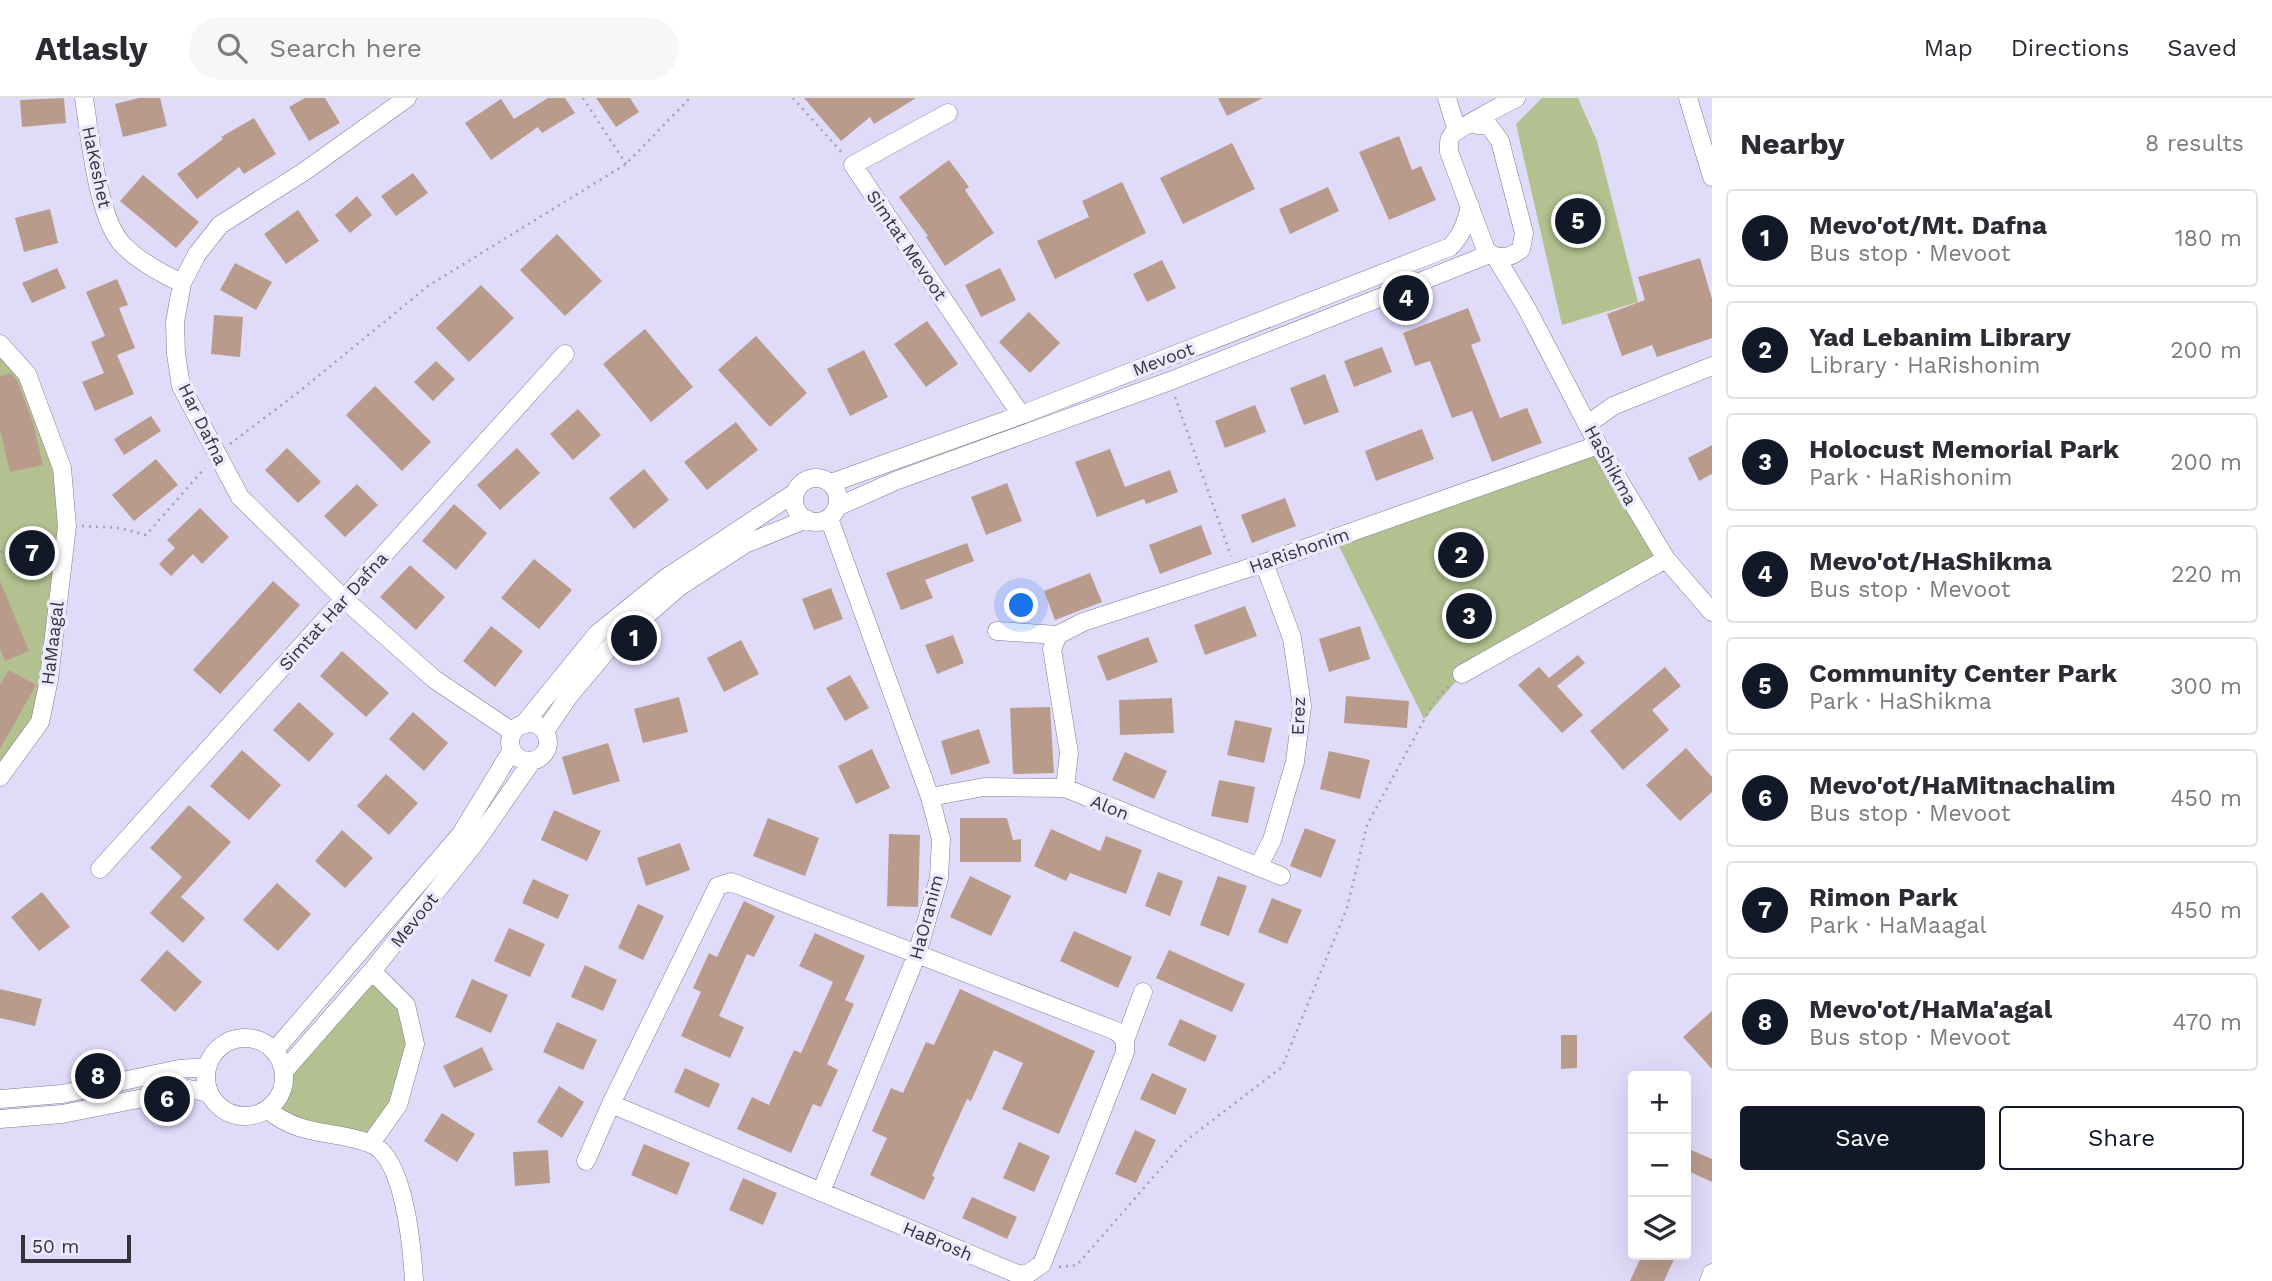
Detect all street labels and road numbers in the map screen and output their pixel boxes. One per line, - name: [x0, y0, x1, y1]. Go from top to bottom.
- street label: HaKeshet: [78, 124, 116, 210]
- street label: Simtat Mevoot: [863, 186, 952, 304]
- street label: Mevoot: [1130, 338, 1197, 380]
- street label: Har Dafna: [174, 380, 232, 468]
- street label: HaShikma: [1580, 421, 1642, 509]
- street label: HaRishonim: [1246, 523, 1352, 577]
- street label: Simtat Har Dafna: [274, 547, 392, 675]
- street label: HaMaagal: [36, 599, 68, 686]
- street label: Erez: [1287, 696, 1309, 736]
- street label: Alon: [1088, 790, 1132, 824]
- street label: HaOranim: [905, 872, 947, 962]
- street label: Mevoot: [386, 888, 442, 951]
- street label: HaBrosh: [900, 1217, 976, 1265]

